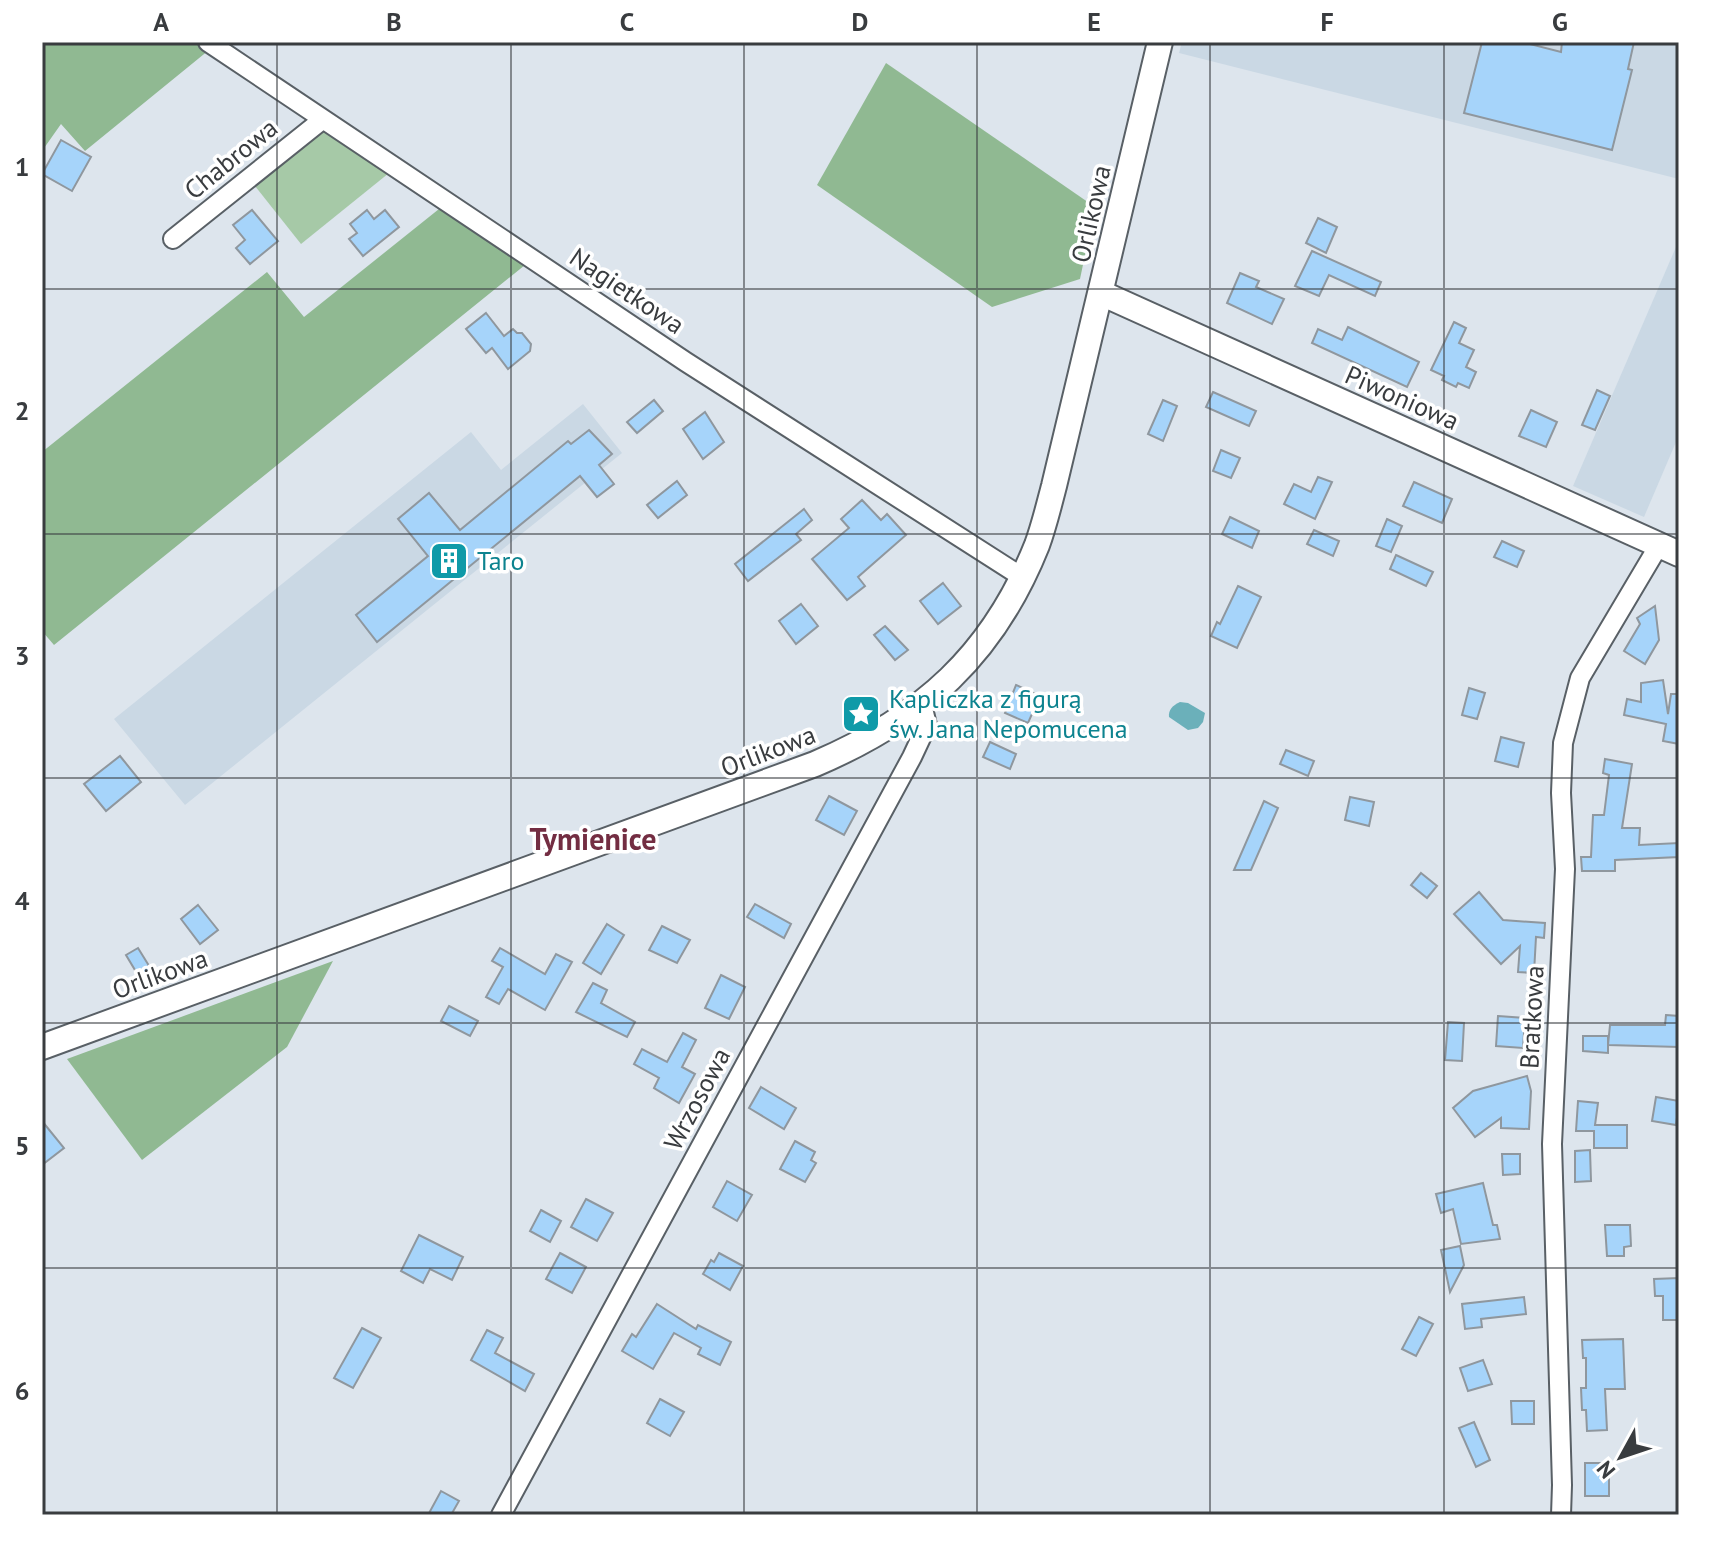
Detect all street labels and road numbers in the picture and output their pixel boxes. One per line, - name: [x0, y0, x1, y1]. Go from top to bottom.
- street label: Chabrowa: [177, 111, 284, 206]
- street label: Orlikowa: [1063, 162, 1118, 266]
- street label: Nagietkowa: [564, 240, 691, 341]
- street label: Piwoniowa: [1340, 358, 1464, 437]
- street label: Orlikowa: [716, 717, 820, 784]
- street label: Orlikowa: [108, 941, 212, 1006]
- street label: Bratkowa: [1512, 964, 1551, 1070]
- street label: Wrzosowa: [656, 1042, 737, 1156]

